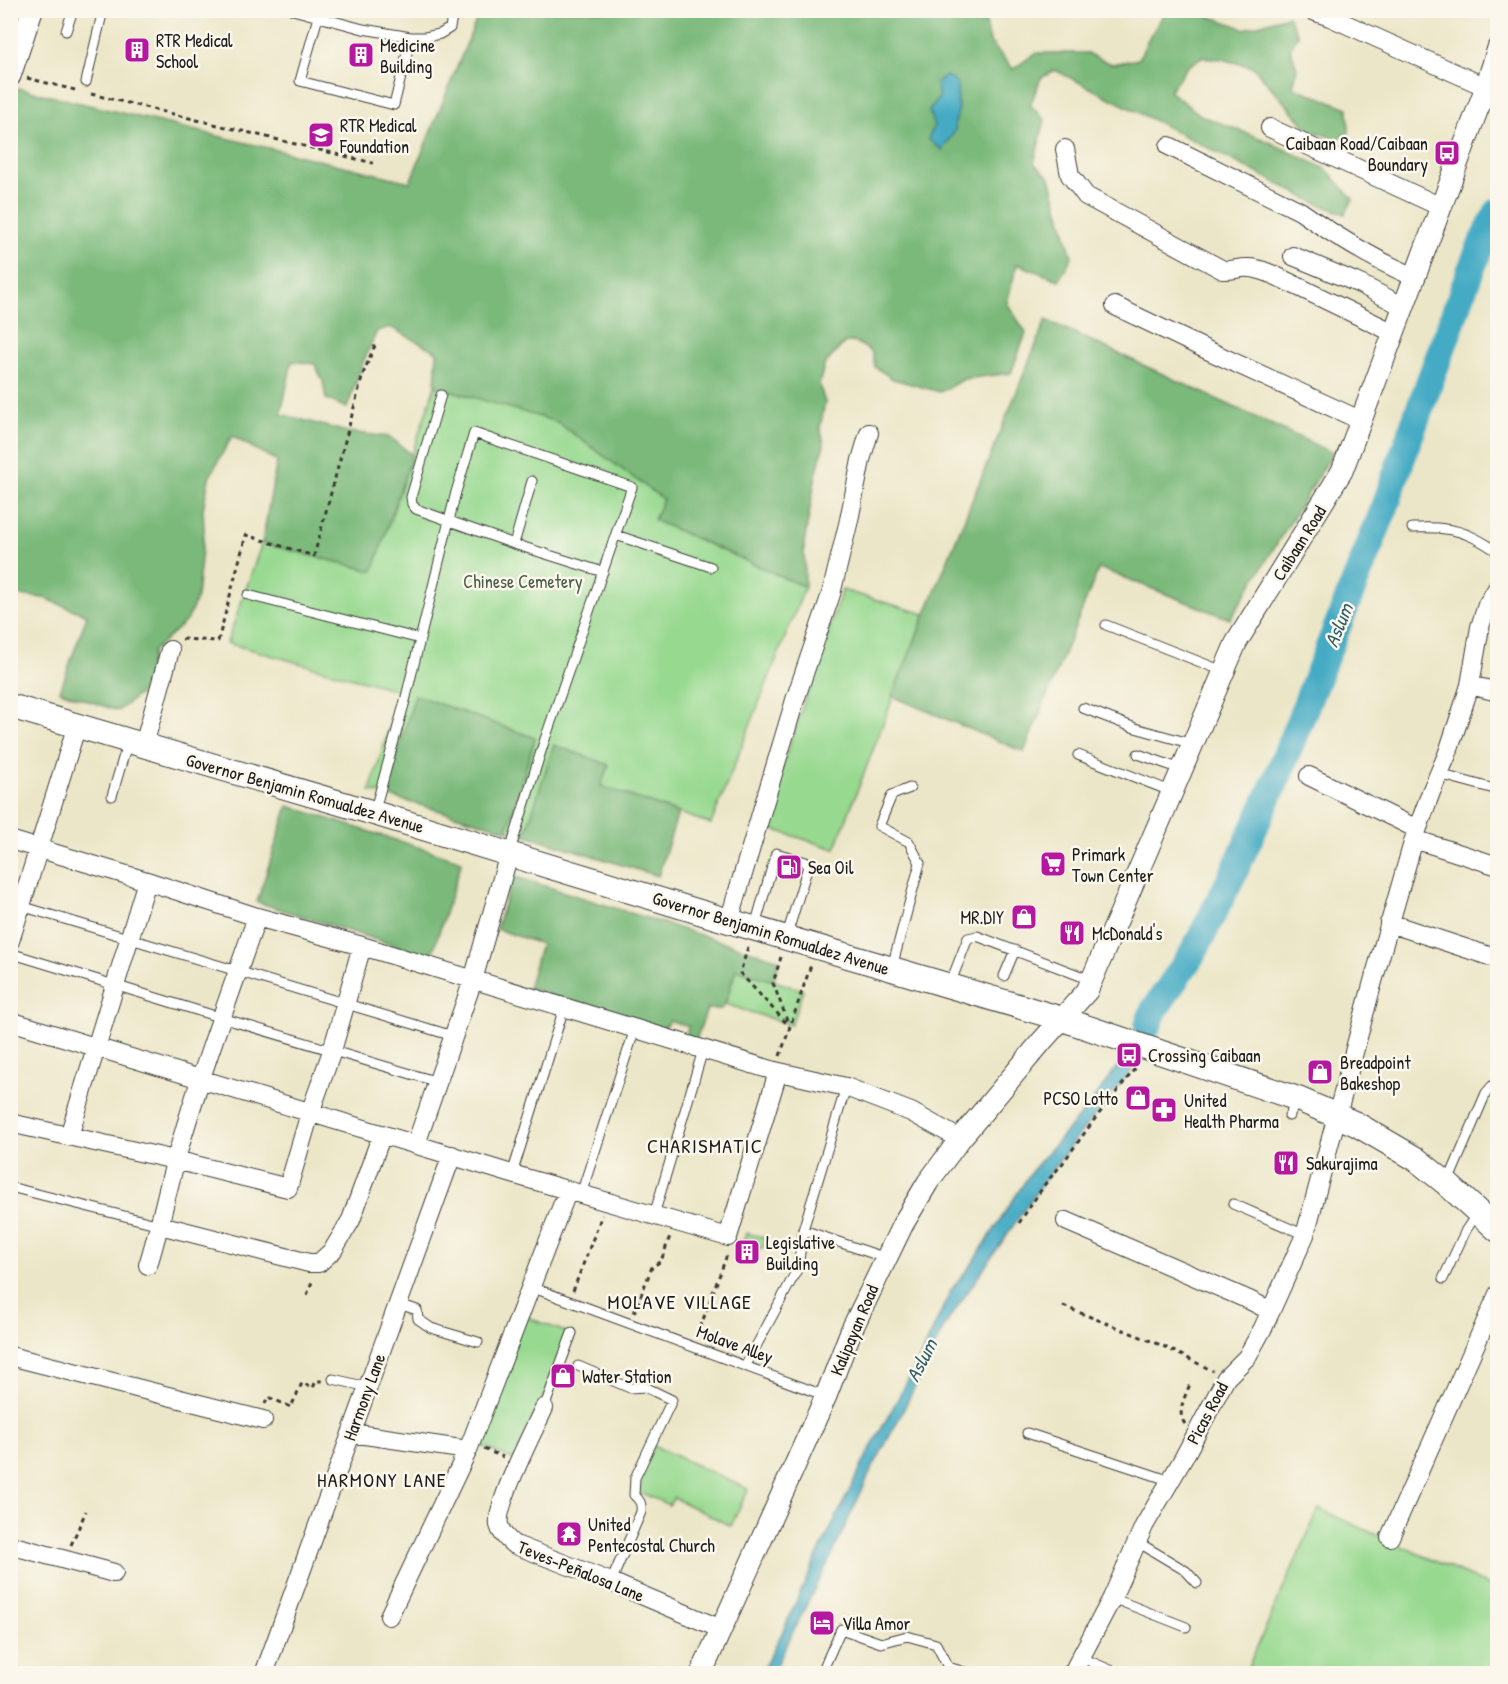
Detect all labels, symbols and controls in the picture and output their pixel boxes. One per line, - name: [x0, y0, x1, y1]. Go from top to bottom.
- place label: RTR Medical School: [156, 28, 233, 74]
- place label: Medicine Building: [380, 33, 435, 79]
- building icon: RTR Medical School: [122, 35, 152, 65]
- building icon: Medicine Building: [346, 40, 376, 70]
- place label: RTR Medical Foundation: [339, 113, 417, 159]
- school or university icon: RTR Medical Foundation: [306, 120, 336, 150]
- place label: Caibaan Road/Caibaan Boundary: [1286, 131, 1428, 177]
- bus stop icon: Caibaan Road/Caibaan Boundary: [1432, 138, 1462, 168]
- street label: Caibaan Road: [1266, 501, 1332, 585]
- park label: Chinese Cemetery: [463, 569, 583, 594]
- water label: Aslum: [1317, 598, 1359, 651]
- street label: Governor Benjamin Romualdez Avenue: [183, 747, 427, 839]
- place label: Primark Town Center: [1072, 842, 1154, 888]
- supermarket icon: Primark Town Center: [1038, 849, 1068, 879]
- fuel station icon: Sea Oil: [774, 852, 804, 882]
- place label: Sea Oil: [808, 855, 854, 880]
- street label: Governor Benjamin Romualdez Avenue: [650, 885, 892, 981]
- shop icon: MR.DIY: [1009, 902, 1039, 932]
- place label: MR.DIY: [961, 905, 1004, 930]
- restaurant icon: McDonald's: [1057, 918, 1087, 948]
- place label: McDonald's: [1092, 921, 1162, 946]
- bus stop icon: Crossing Caibaan: [1114, 1040, 1144, 1070]
- place label: Crossing Caibaan: [1148, 1043, 1261, 1068]
- place label: Breadpoint Bakeshop: [1340, 1050, 1411, 1096]
- shop icon: Breadpoint Bakeshop: [1305, 1057, 1335, 1087]
- shop icon: PCSO Lotto: [1123, 1083, 1153, 1113]
- place label: PCSO Lotto: [1043, 1086, 1118, 1111]
- place label: United Health Pharma: [1184, 1088, 1279, 1134]
- pharmacy icon: United Health Pharma: [1149, 1095, 1179, 1125]
- district label: CHARISMATIC: [647, 1132, 763, 1159]
- restaurant icon: Sakurajima: [1271, 1148, 1301, 1178]
- place label: Sakurajima: [1306, 1151, 1378, 1176]
- place label: Legislative Building: [766, 1230, 835, 1276]
- building icon: Legislative Building: [732, 1237, 762, 1267]
- street label: Kalipayan Road: [824, 1281, 884, 1379]
- district label: MOLAVE VILLAGE: [608, 1288, 752, 1315]
- street label: Molave Alley: [693, 1319, 777, 1369]
- water label: Aslum: [899, 1333, 944, 1386]
- street label: Harmony Lane: [337, 1350, 391, 1444]
- shop icon: Water Station: [548, 1361, 578, 1391]
- place label: Water Station: [582, 1364, 672, 1389]
- street label: Picas Road: [1180, 1377, 1234, 1449]
- district label: HARMONY LANE: [317, 1466, 447, 1493]
- place label: United Pentecostal Church: [588, 1512, 715, 1558]
- temple icon: United Pentecostal Church: [554, 1519, 584, 1549]
- street label: Teves-Peñalosa Lane: [514, 1534, 648, 1608]
- hotel icon: Villa Amor: [807, 1608, 837, 1638]
- place label: Villa Amor: [842, 1611, 910, 1636]

